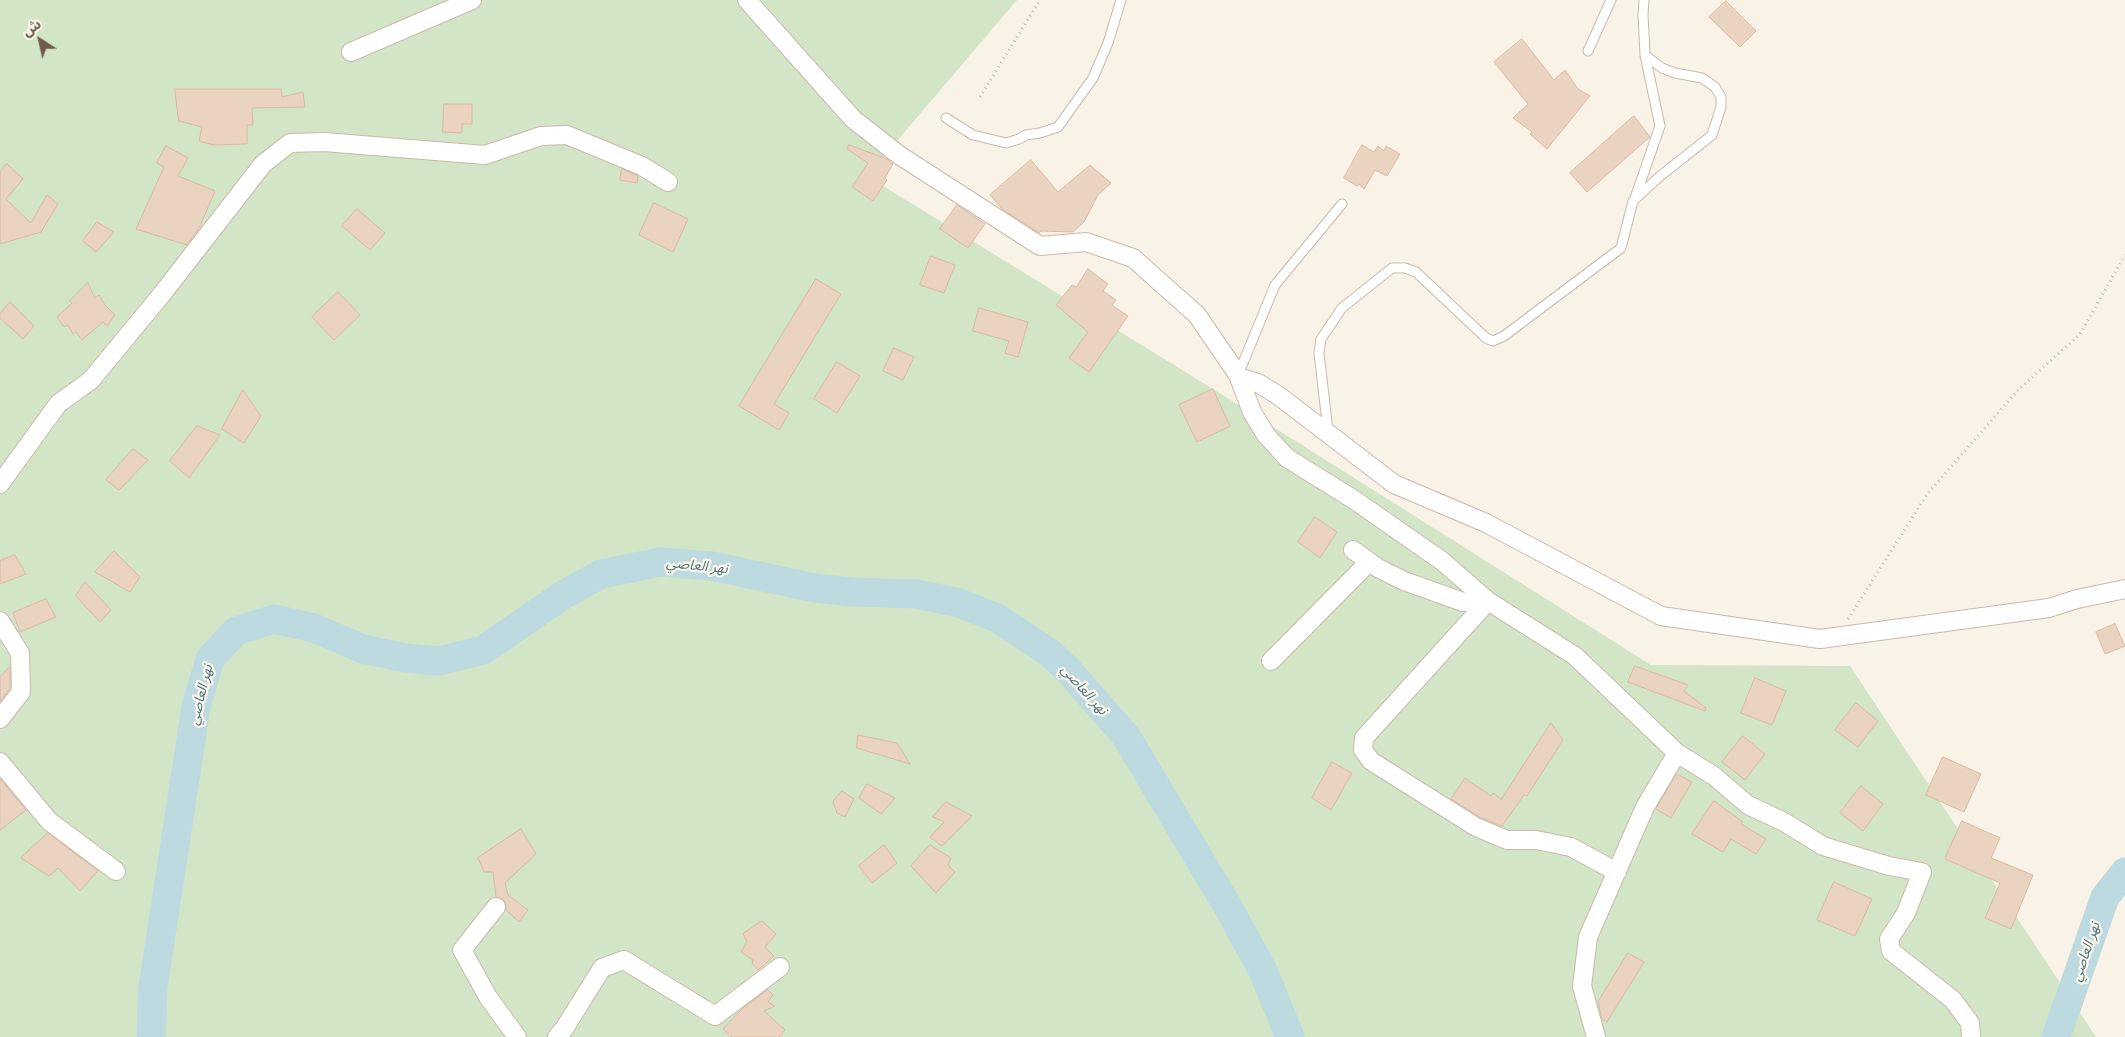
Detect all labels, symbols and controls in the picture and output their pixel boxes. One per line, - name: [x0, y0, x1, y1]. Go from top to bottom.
- north arrow: [15, 15, 65, 65]
- text: ش: [18, 15, 44, 41]
- water label: نهر العاصي: [666, 554, 728, 578]
- water label: نهر العاصي: [1057, 662, 1111, 718]
- water label: نهر العاصي: [185, 663, 217, 727]
- water label: نهر العاصي: [2068, 920, 2104, 984]

